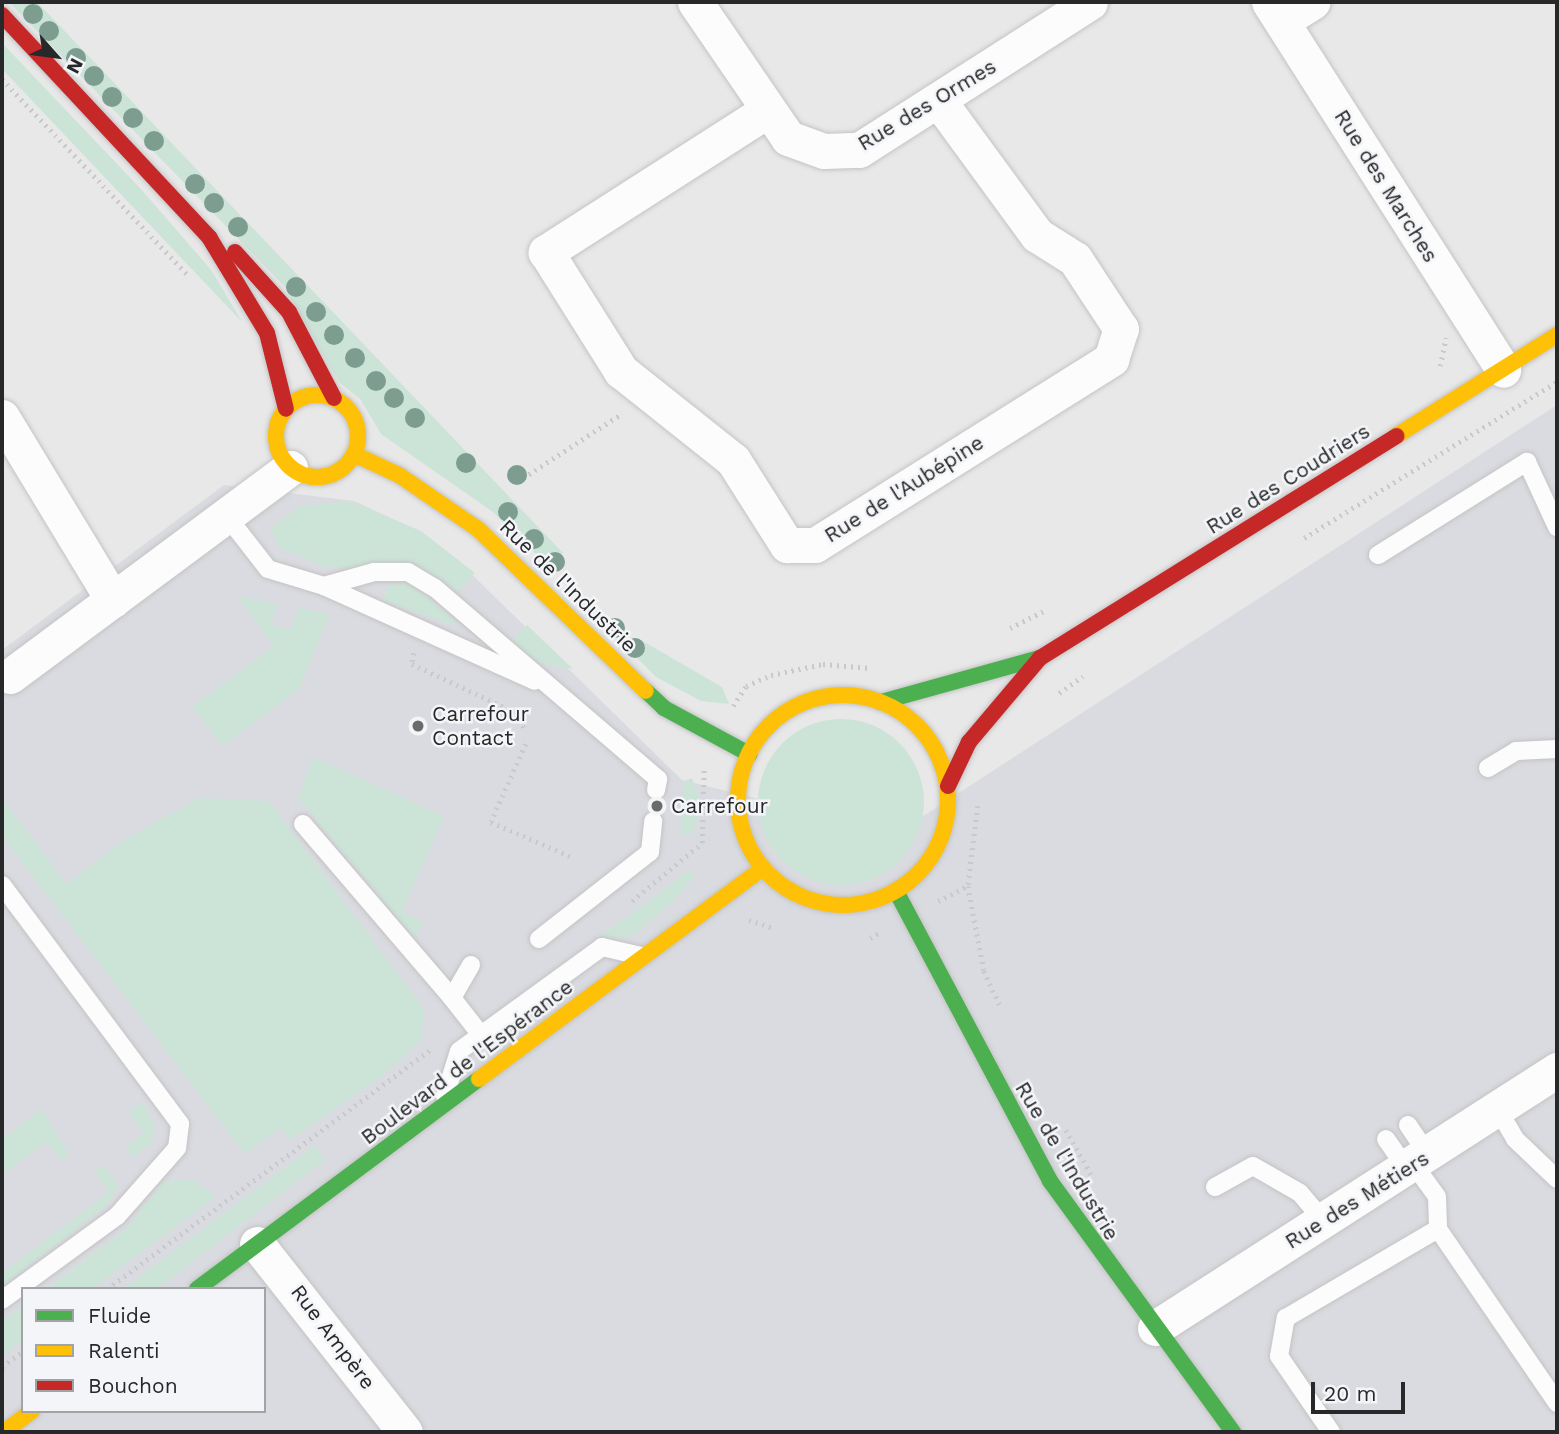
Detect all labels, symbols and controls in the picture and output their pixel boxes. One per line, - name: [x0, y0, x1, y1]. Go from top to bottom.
- north arrow: [21, 21, 91, 91]
- text: N: [62, 54, 88, 78]
- street label: Rue des Ormes: [853, 54, 1001, 156]
- street label: Rue des Marches: [1329, 105, 1443, 267]
- street label: Rue des Coudriers: [1202, 418, 1374, 540]
- street label: Rue de l'Aubépine: [820, 430, 988, 548]
- street label: Rue de l'Industrie: [494, 514, 642, 658]
- place label: Carrefour Contact: [432, 701, 529, 751]
- marker: Carrefour Contact: [410, 718, 426, 734]
- place label: Carrefour: [671, 793, 768, 819]
- marker: Carrefour: [649, 798, 665, 814]
- street label: Boulevard de l'Espérance: [356, 974, 578, 1150]
- street label: Rue de l'Industrie: [1010, 1077, 1124, 1245]
- street label: Rue des Métiers: [1280, 1146, 1434, 1254]
- street label: Rue Ampère: [285, 1279, 381, 1395]
- legend: [21, 1287, 266, 1413]
- text: Fluide: [88, 1303, 151, 1328]
- text: Ralenti: [88, 1338, 160, 1363]
- scale bar: [1314, 1368, 1408, 1412]
- text: Bouchon: [88, 1373, 178, 1398]
- text: 20 m: [1324, 1381, 1376, 1406]

